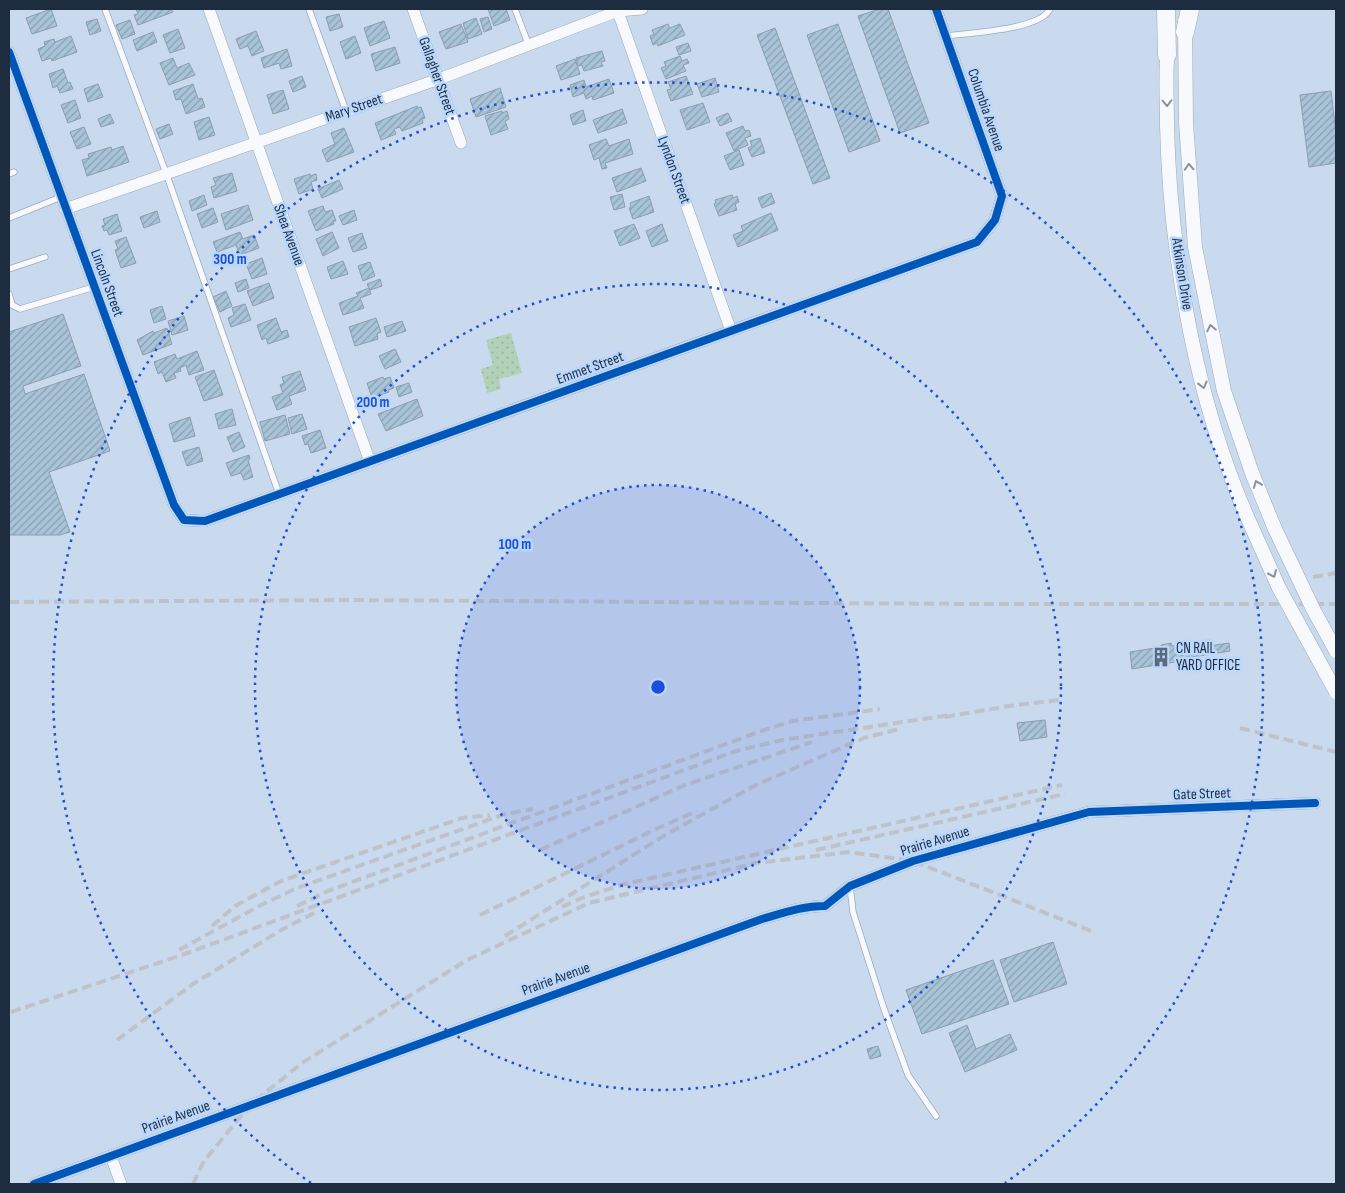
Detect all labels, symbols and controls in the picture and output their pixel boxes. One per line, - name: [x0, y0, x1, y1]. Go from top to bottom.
- street label: Gallagher Street: [414, 35, 460, 118]
- street label: Columbia Avenue: [963, 66, 1009, 154]
- street label: Mary Street: [323, 89, 385, 127]
- one-way arrow: [1162, 100, 1172, 108]
- street label: Lyndon Street: [653, 134, 695, 207]
- one-way arrow: [1183, 163, 1194, 171]
- street label: Shea Avenue: [269, 202, 309, 268]
- street label: Atkinson Drive: [1167, 236, 1197, 311]
- street label: Lincoln Street: [86, 247, 128, 320]
- text: 300 m: [213, 250, 247, 269]
- one-way arrow: [1206, 324, 1217, 332]
- street label: Emmet Street: [554, 347, 627, 389]
- one-way arrow: [1197, 381, 1208, 390]
- text: 200 m: [356, 393, 390, 412]
- one-way arrow: [1252, 480, 1263, 489]
- text: 100 m: [499, 535, 531, 554]
- one-way arrow: [1267, 569, 1278, 578]
- place label: CN RAIL YARD OFFICE: [1176, 639, 1240, 675]
- building icon: CN RAIL YARD OFFICE: [1150, 646, 1172, 668]
- centre of rings: [649, 678, 667, 696]
- street label: Gate Street: [1173, 783, 1232, 805]
- street label: Prairie Avenue: [898, 822, 972, 860]
- street label: Prairie Avenue: [519, 958, 593, 1000]
- street label: Prairie Avenue: [139, 1096, 213, 1138]

